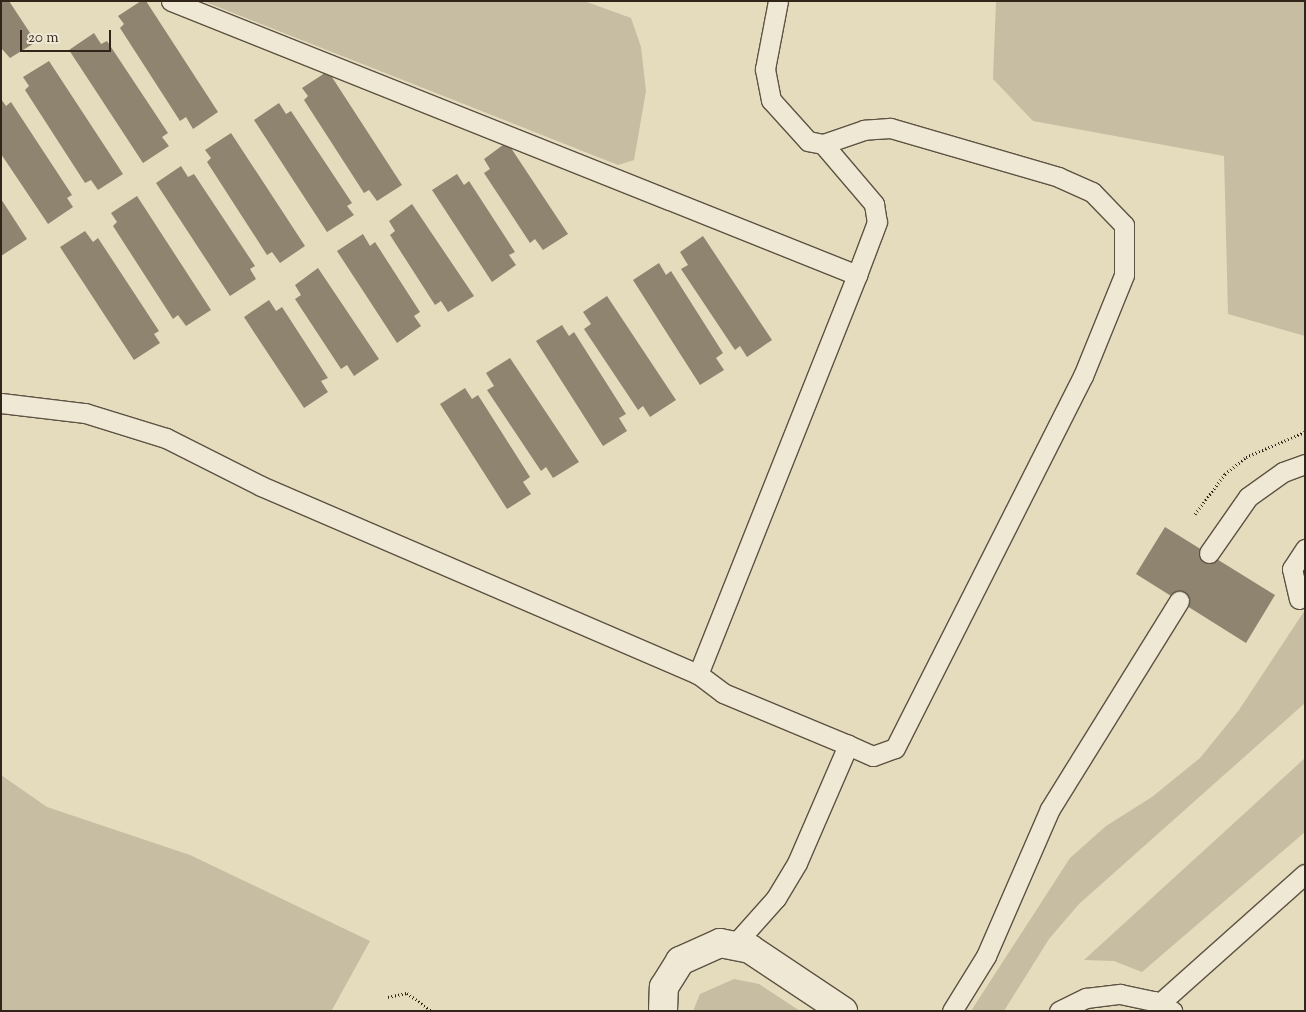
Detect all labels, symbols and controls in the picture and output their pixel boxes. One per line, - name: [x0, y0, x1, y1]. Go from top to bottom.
- scale bar: [22, 20, 114, 52]
- text: 20 m: [28, 28, 59, 49]

